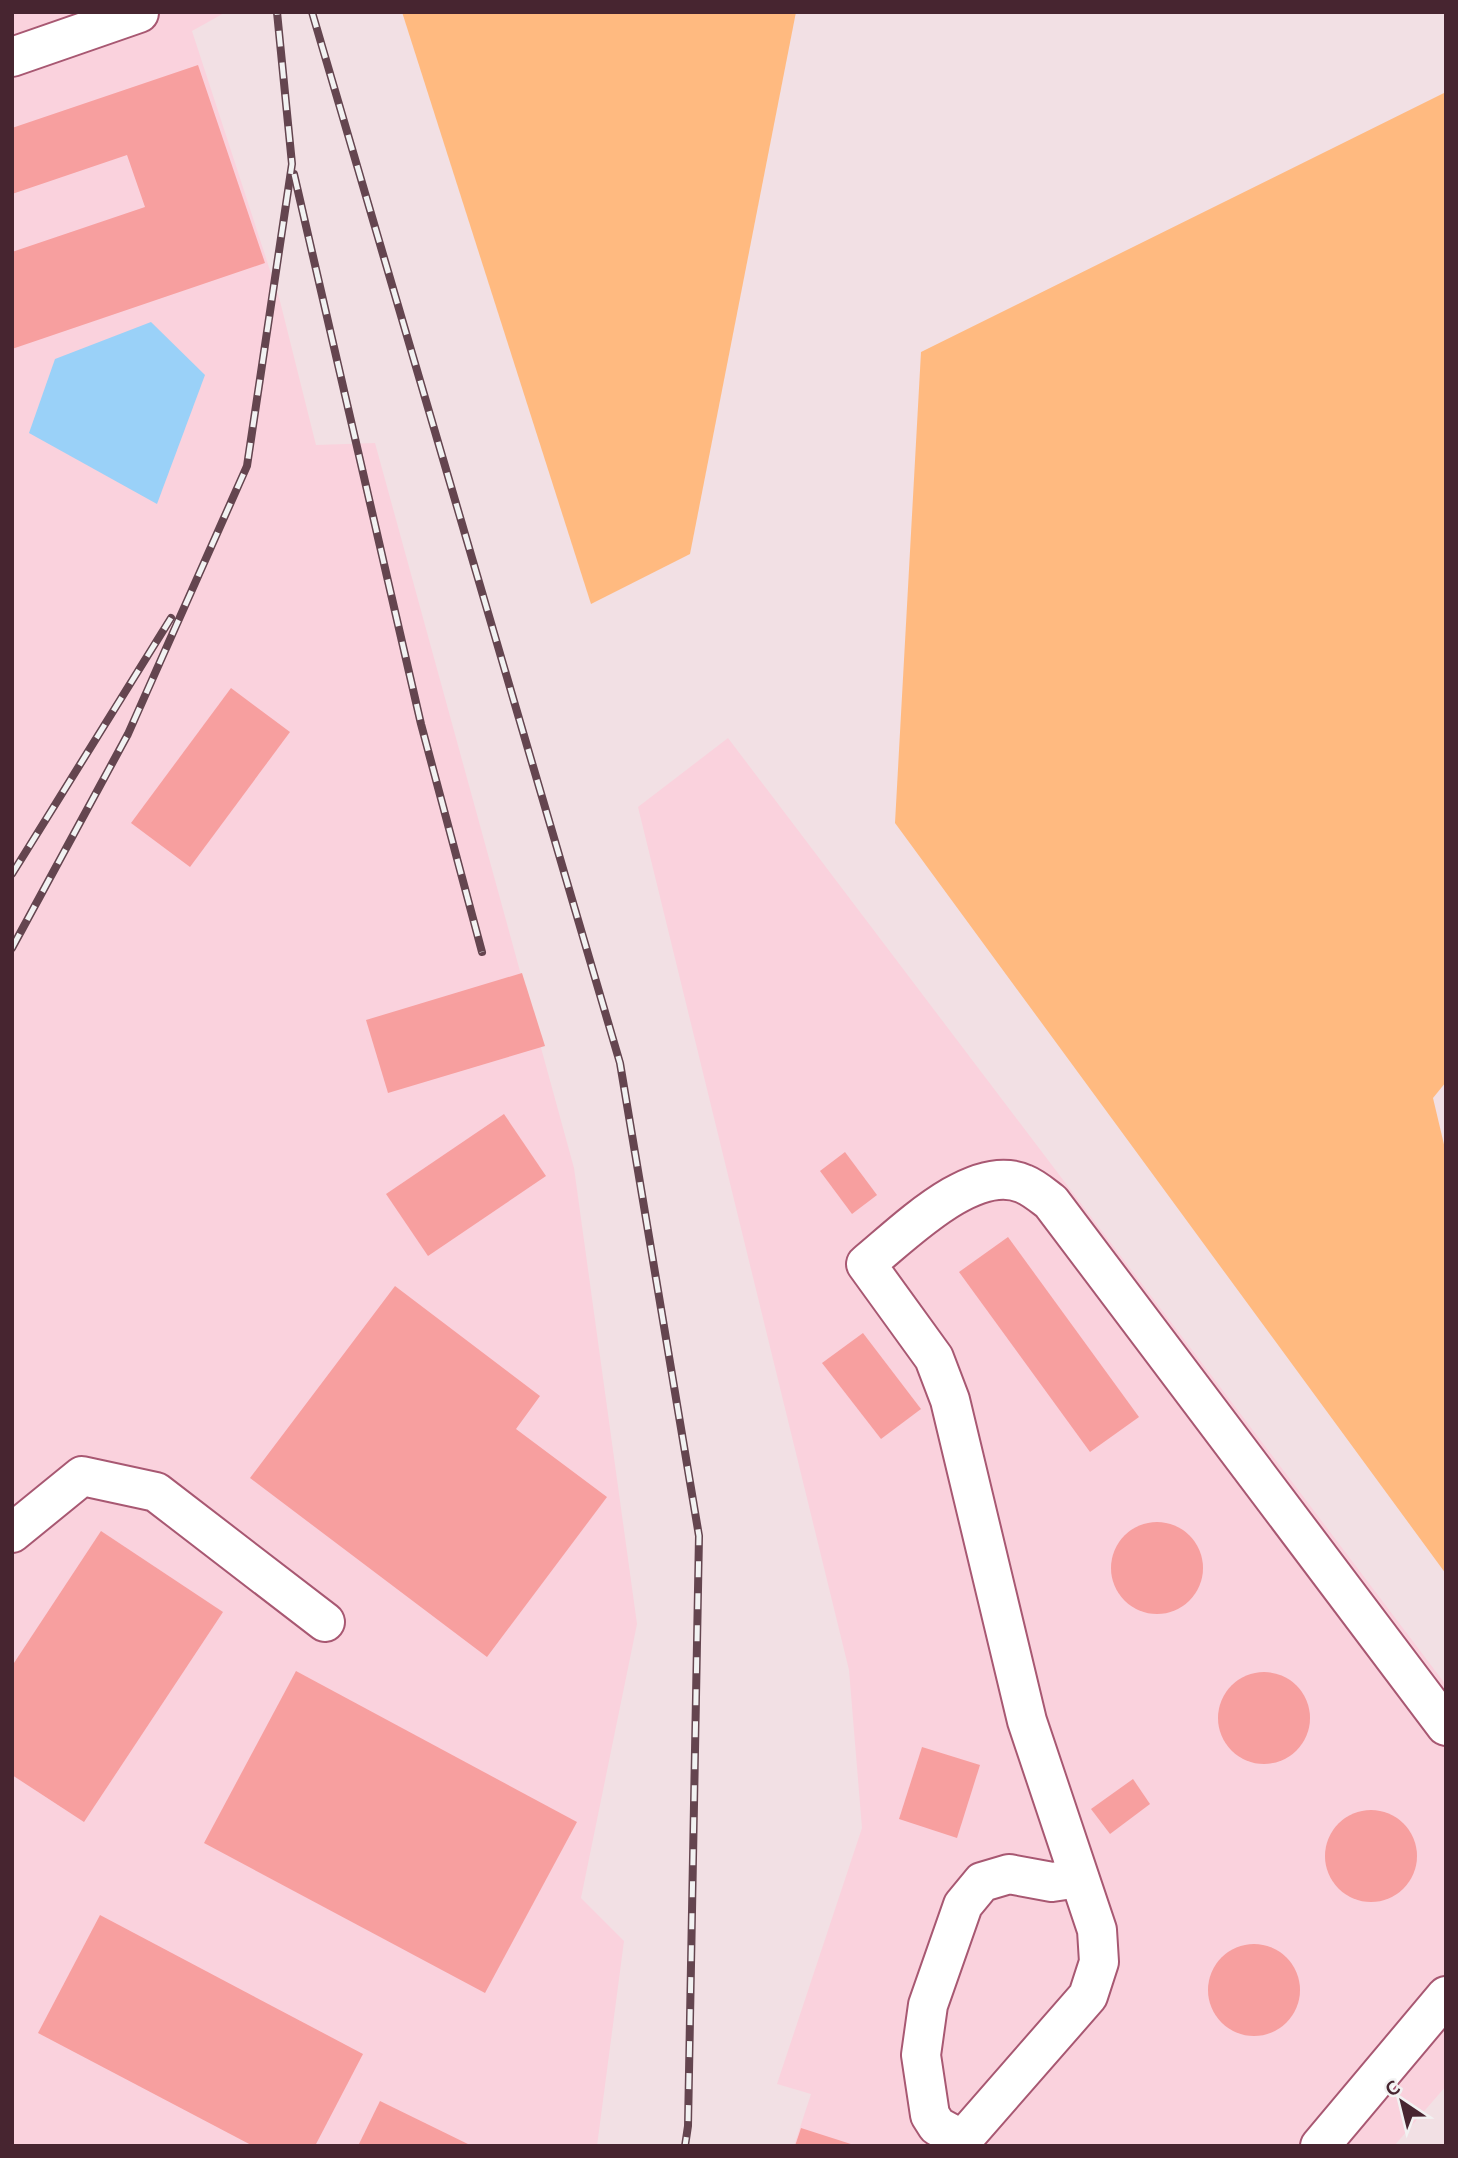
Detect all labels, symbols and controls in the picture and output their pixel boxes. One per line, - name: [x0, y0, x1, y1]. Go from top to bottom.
- north arrow: [1367, 2067, 1437, 2137]
- text: С: [1380, 2074, 1406, 2103]

